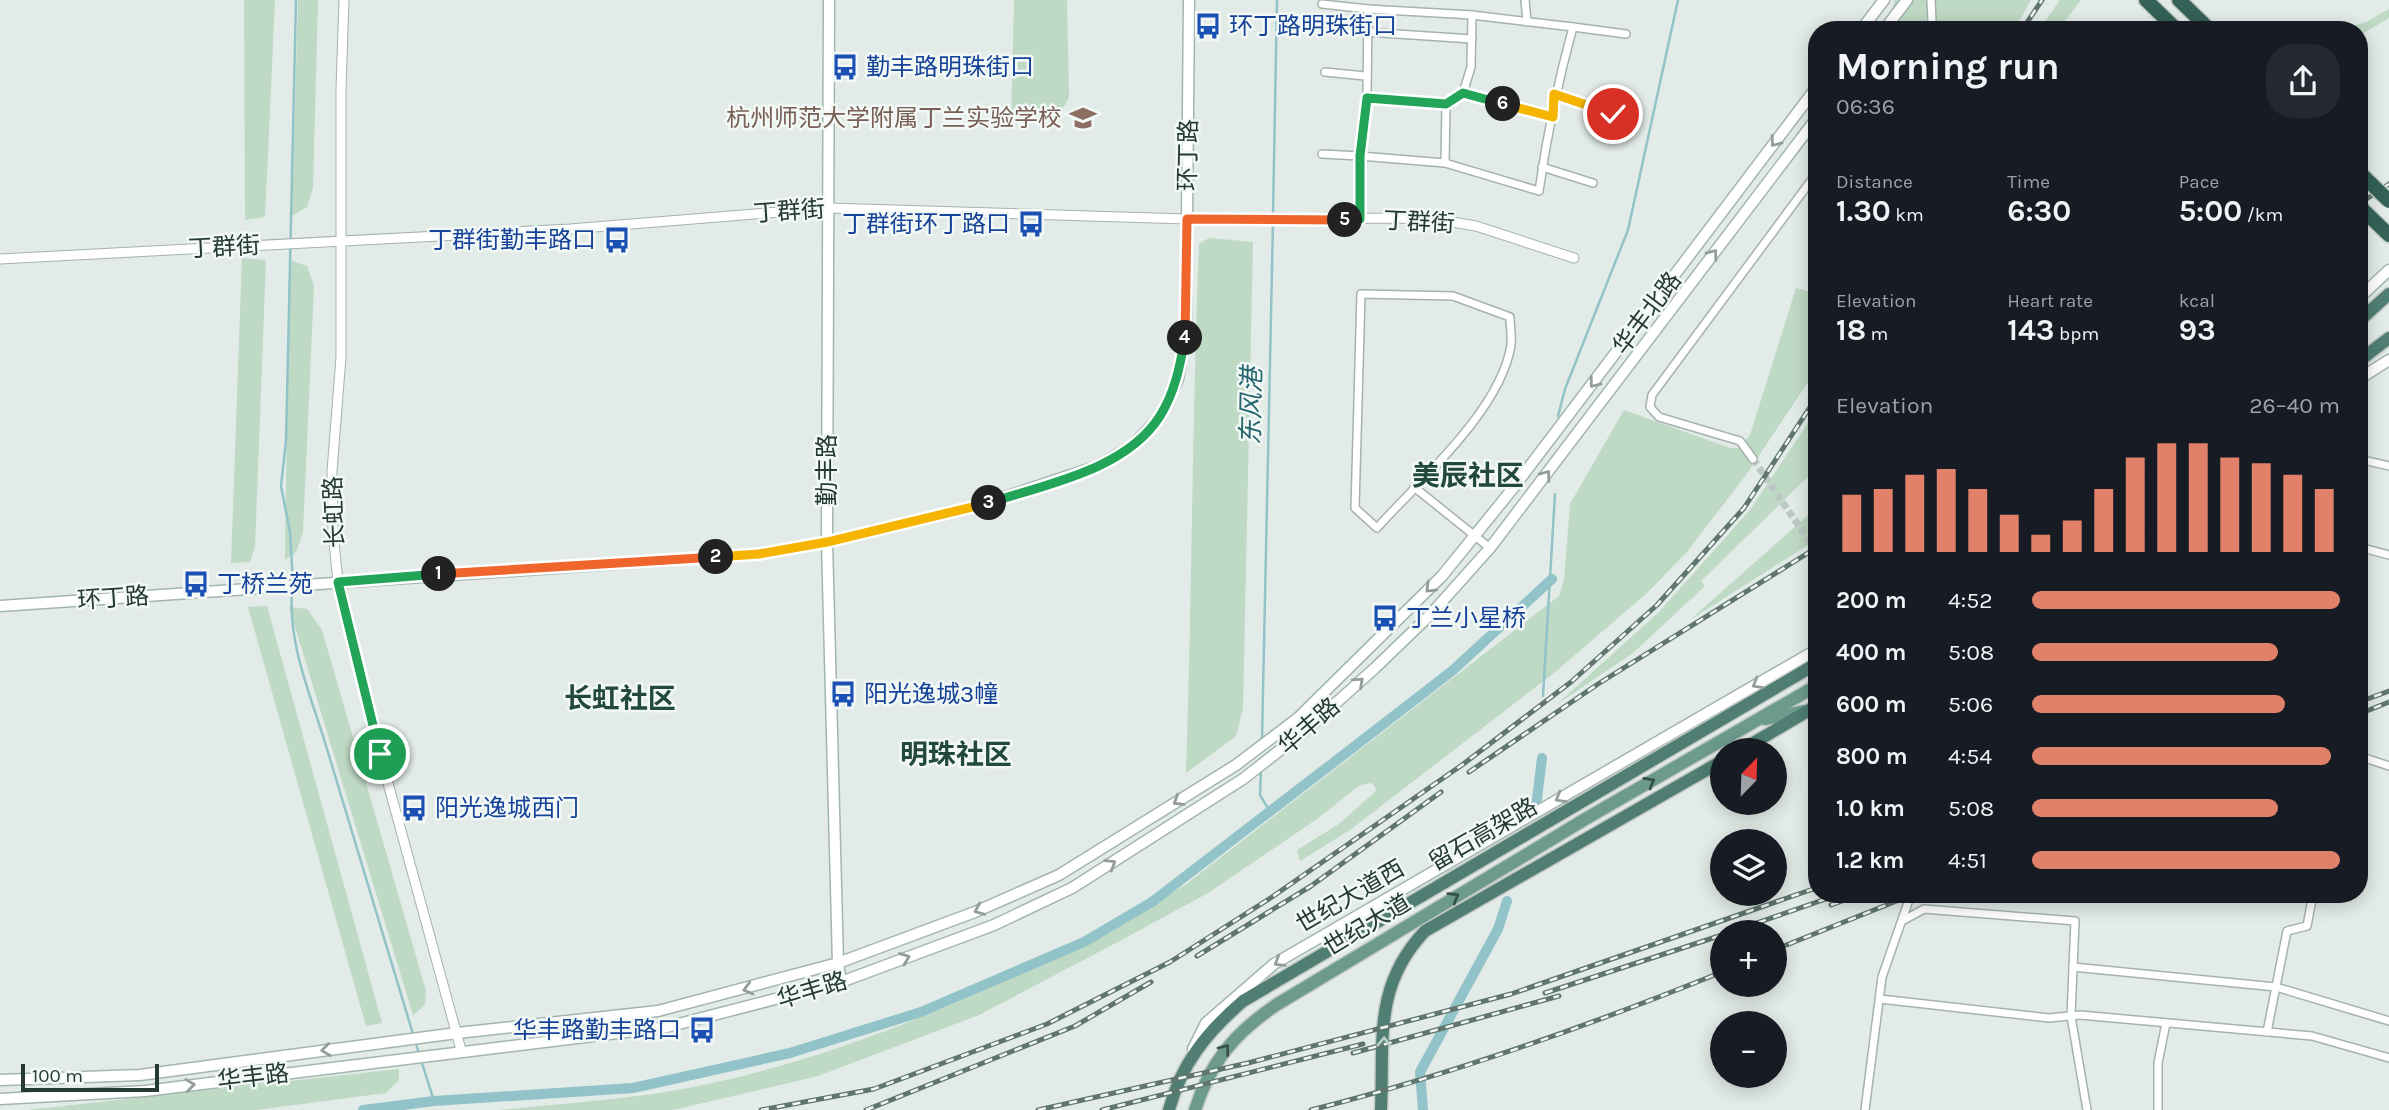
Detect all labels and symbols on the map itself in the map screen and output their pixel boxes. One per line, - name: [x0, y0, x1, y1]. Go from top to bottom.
- bus stop icon: 环丁路明珠街口: [1193, 11, 1223, 41]
- place label: 环丁路明珠街口: [1229, 12, 1397, 40]
- bus stop icon: 勤丰路明珠街口: [830, 52, 860, 82]
- place label: 勤丰路明珠街口: [866, 53, 1034, 81]
- pin: [1583, 84, 1643, 144]
- pin: 6: [1486, 86, 1520, 122]
- school or university icon: 杭州师范大学附属丁兰实验学校: [1068, 103, 1098, 133]
- place label: 杭州师范大学附属丁兰实验学校: [726, 104, 1062, 132]
- street label: 环丁路: [1173, 119, 1203, 191]
- one-way arrow: [1771, 135, 1784, 147]
- street label: 丁群街: [752, 195, 826, 227]
- pin: 5: [1328, 202, 1362, 238]
- street label: 丁群街: [1382, 206, 1456, 238]
- bus stop icon: 丁群街环丁路口: [1016, 209, 1046, 239]
- place label: 丁群街环丁路口: [842, 210, 1010, 238]
- bus stop icon: 丁群街勤丰路口: [602, 225, 632, 255]
- place label: 丁群街勤丰路口: [428, 226, 596, 254]
- street label: 丁群街: [187, 231, 261, 263]
- one-way arrow: [1705, 249, 1718, 262]
- street label: 华丰北路: [1607, 266, 1687, 360]
- pin: 4: [1168, 320, 1202, 356]
- water label: 东风港: [1235, 363, 1268, 445]
- one-way arrow: [1589, 375, 1602, 387]
- street label: 勤丰路: [813, 434, 841, 506]
- district label: 美辰社区: [1412, 459, 1524, 492]
- one-way arrow: [1538, 470, 1551, 483]
- street label: 长虹路: [319, 476, 349, 548]
- pin: 3: [972, 486, 1006, 520]
- pin: 2: [698, 540, 734, 574]
- pin: 1: [422, 556, 457, 592]
- bus stop icon: 丁桥兰苑: [181, 569, 211, 599]
- place label: 丁桥兰苑: [217, 570, 313, 598]
- one-way arrow: [1426, 579, 1439, 592]
- street label: 环丁路: [76, 582, 150, 614]
- bus stop icon: 丁兰小星桥: [1370, 603, 1400, 633]
- place label: 丁兰小星桥: [1406, 604, 1526, 632]
- one-way arrow: [1752, 676, 1765, 689]
- one-way arrow: [1351, 678, 1364, 691]
- bus stop icon: 阳光逸城3幢: [828, 679, 858, 709]
- place label: 阳光逸城3幢: [864, 680, 998, 708]
- district label: 长虹社区: [564, 682, 676, 715]
- street label: 华丰路: [1273, 692, 1345, 760]
- pin: [350, 724, 410, 784]
- district label: 明珠社区: [900, 738, 1012, 771]
- north arrow: [1710, 738, 1787, 816]
- one-way arrow: [1642, 777, 1655, 790]
- one-way arrow: [1555, 790, 1568, 803]
- street label: 留石高架路: [1424, 792, 1542, 876]
- bus stop icon: 阳光逸城西门: [399, 793, 429, 823]
- one-way arrow: [1173, 793, 1186, 806]
- place label: 阳光逸城西门: [435, 794, 579, 822]
- street label: 世纪大道西: [1291, 854, 1409, 938]
- one-way arrow: [1104, 859, 1117, 872]
- street label: 世纪大道: [1318, 888, 1416, 962]
- one-way arrow: [1447, 893, 1460, 906]
- one-way arrow: [974, 902, 987, 916]
- one-way arrow: [898, 953, 910, 967]
- one-way arrow: [1274, 953, 1287, 966]
- street label: 华丰路: [773, 966, 851, 1014]
- one-way arrow: [743, 981, 755, 995]
- bus stop icon: 华丰路勤丰路口: [687, 1015, 717, 1045]
- place label: 华丰路勤丰路口: [513, 1016, 681, 1044]
- one-way arrow: [1376, 1036, 1391, 1047]
- one-way arrow: [320, 1042, 331, 1057]
- one-way arrow: [1216, 1045, 1229, 1057]
- street label: 华丰路: [216, 1059, 290, 1095]
- scale bar: [21, 1061, 159, 1093]
- one-way arrow: [184, 1078, 196, 1093]

